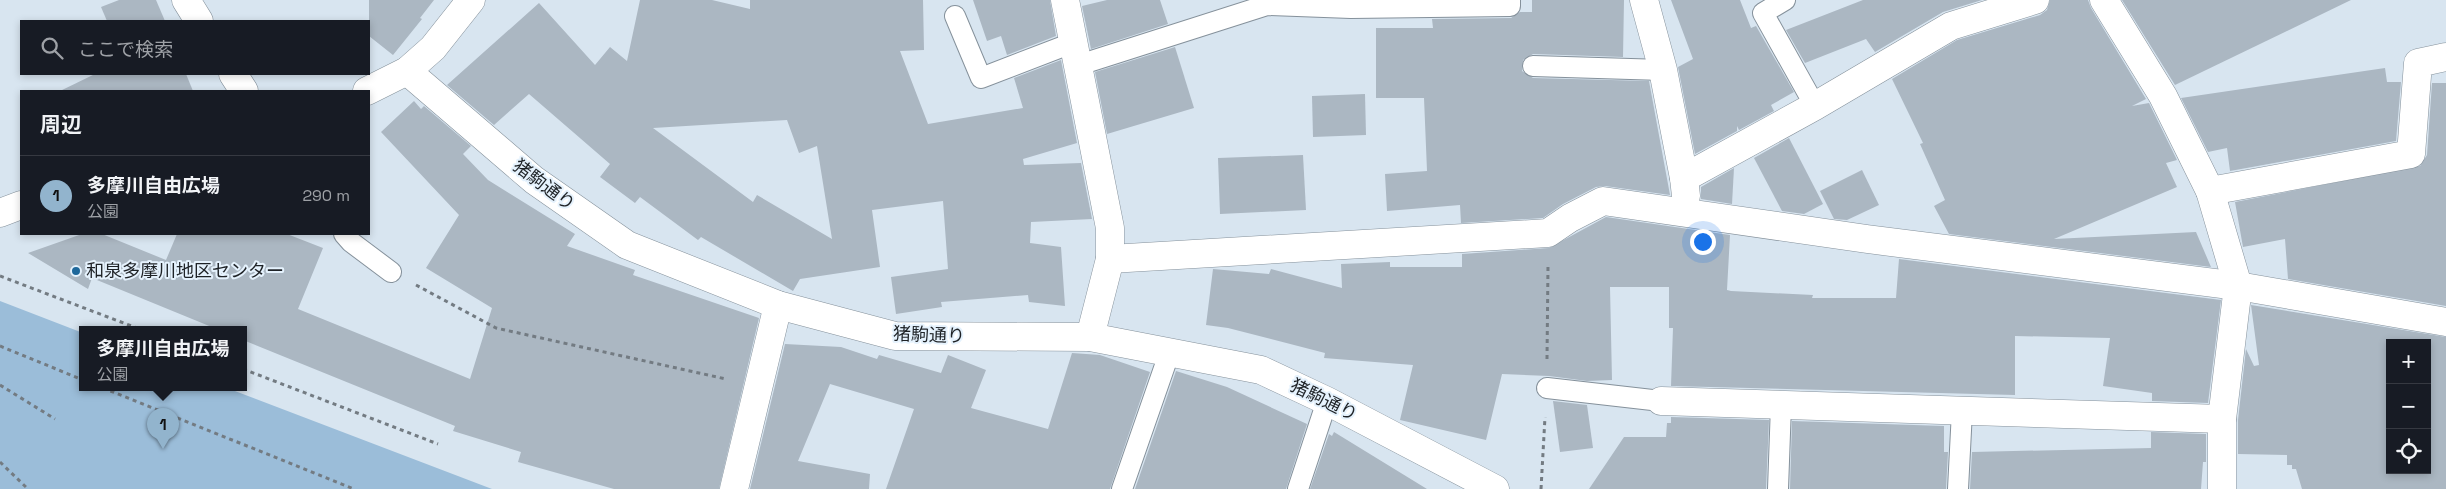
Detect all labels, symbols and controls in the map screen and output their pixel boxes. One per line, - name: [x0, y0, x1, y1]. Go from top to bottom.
- search box: [20, 20, 370, 75]
- icon: search: [38, 34, 66, 62]
- text: ここで検索: [78, 37, 173, 62]
- text: 周辺: [40, 111, 82, 138]
- street label: 猪駒通り: [509, 154, 580, 215]
- text: 多摩川自由広場: [87, 173, 220, 198]
- text: 1: [52, 185, 60, 206]
- text: 290 m: [302, 185, 350, 206]
- text: 公園: [87, 201, 119, 222]
- your location: [1690, 229, 1716, 255]
- place label: 和泉多摩川地区センター: [86, 259, 284, 282]
- marker: 和泉多摩川地区センター: [70, 265, 82, 277]
- street label: 猪駒通り: [893, 322, 965, 347]
- popup: [79, 326, 247, 391]
- text: 多摩川自由広場: [96, 336, 230, 361]
- map controls: [2386, 339, 2431, 474]
- button: +: [2386, 339, 2431, 384]
- text: 公園: [96, 364, 129, 385]
- street label: 猪駒通り: [1287, 373, 1362, 426]
- button: −: [2386, 384, 2431, 429]
- pin: 1: [147, 408, 179, 449]
- button: locate: [2386, 429, 2431, 474]

